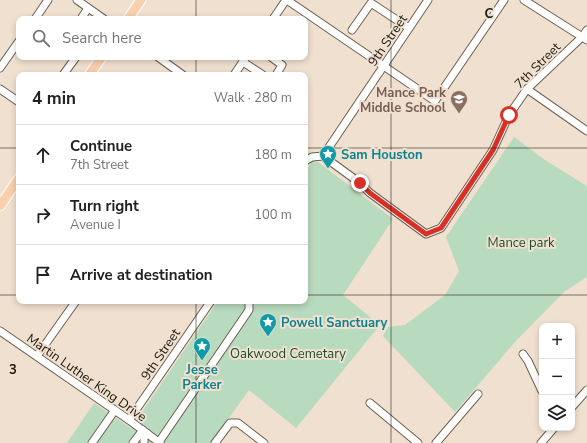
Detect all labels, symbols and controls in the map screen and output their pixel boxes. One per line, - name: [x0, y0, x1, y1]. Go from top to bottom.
- text: C: [485, 5, 494, 23]
- street label: 9th Street: [364, 11, 412, 70]
- search box: [16, 16, 308, 60]
- icon: search: [30, 27, 52, 49]
- text: Search here: [62, 28, 142, 48]
- street label: 7th Street: [511, 38, 565, 93]
- place label: Mance Park Middle School: [360, 84, 447, 117]
- text: 4 min: [32, 87, 76, 110]
- text: Walk · 280 m: [214, 89, 292, 107]
- school or university icon: Mance Park Middle School: [449, 89, 469, 114]
- route start: [500, 106, 518, 124]
- text: Continue: [70, 136, 132, 156]
- icon: ahead: [32, 144, 54, 166]
- place icon: Sam Houston: [318, 144, 338, 169]
- text: 180 m: [254, 146, 292, 164]
- place label: Sam Houston: [341, 146, 423, 164]
- text: 7th Street: [70, 156, 129, 174]
- route end: [351, 174, 369, 192]
- text: Turn right: [70, 196, 139, 216]
- icon: right: [32, 204, 54, 226]
- text: 100 m: [254, 206, 292, 224]
- text: Avenue I: [70, 216, 121, 234]
- park label: Mance park: [487, 234, 555, 252]
- icon: arrive: [32, 264, 54, 286]
- text: Arrive at destination: [70, 265, 213, 285]
- place icon: Powell Sanctuary: [258, 312, 278, 337]
- place label: Powell Sanctuary: [281, 314, 388, 332]
- map controls: [539, 323, 575, 431]
- button: +: [539, 323, 575, 359]
- street label: 9th Street: [137, 325, 185, 384]
- street label: Martin Luther King Drive: [23, 330, 150, 426]
- place icon: Jesse Parker: [192, 336, 212, 361]
- park label: Oakwood Cemetary: [230, 345, 346, 363]
- button: −: [539, 359, 575, 395]
- text: 3: [9, 361, 17, 379]
- place label: Jesse Parker: [182, 361, 223, 394]
- button: layers: [539, 395, 575, 431]

